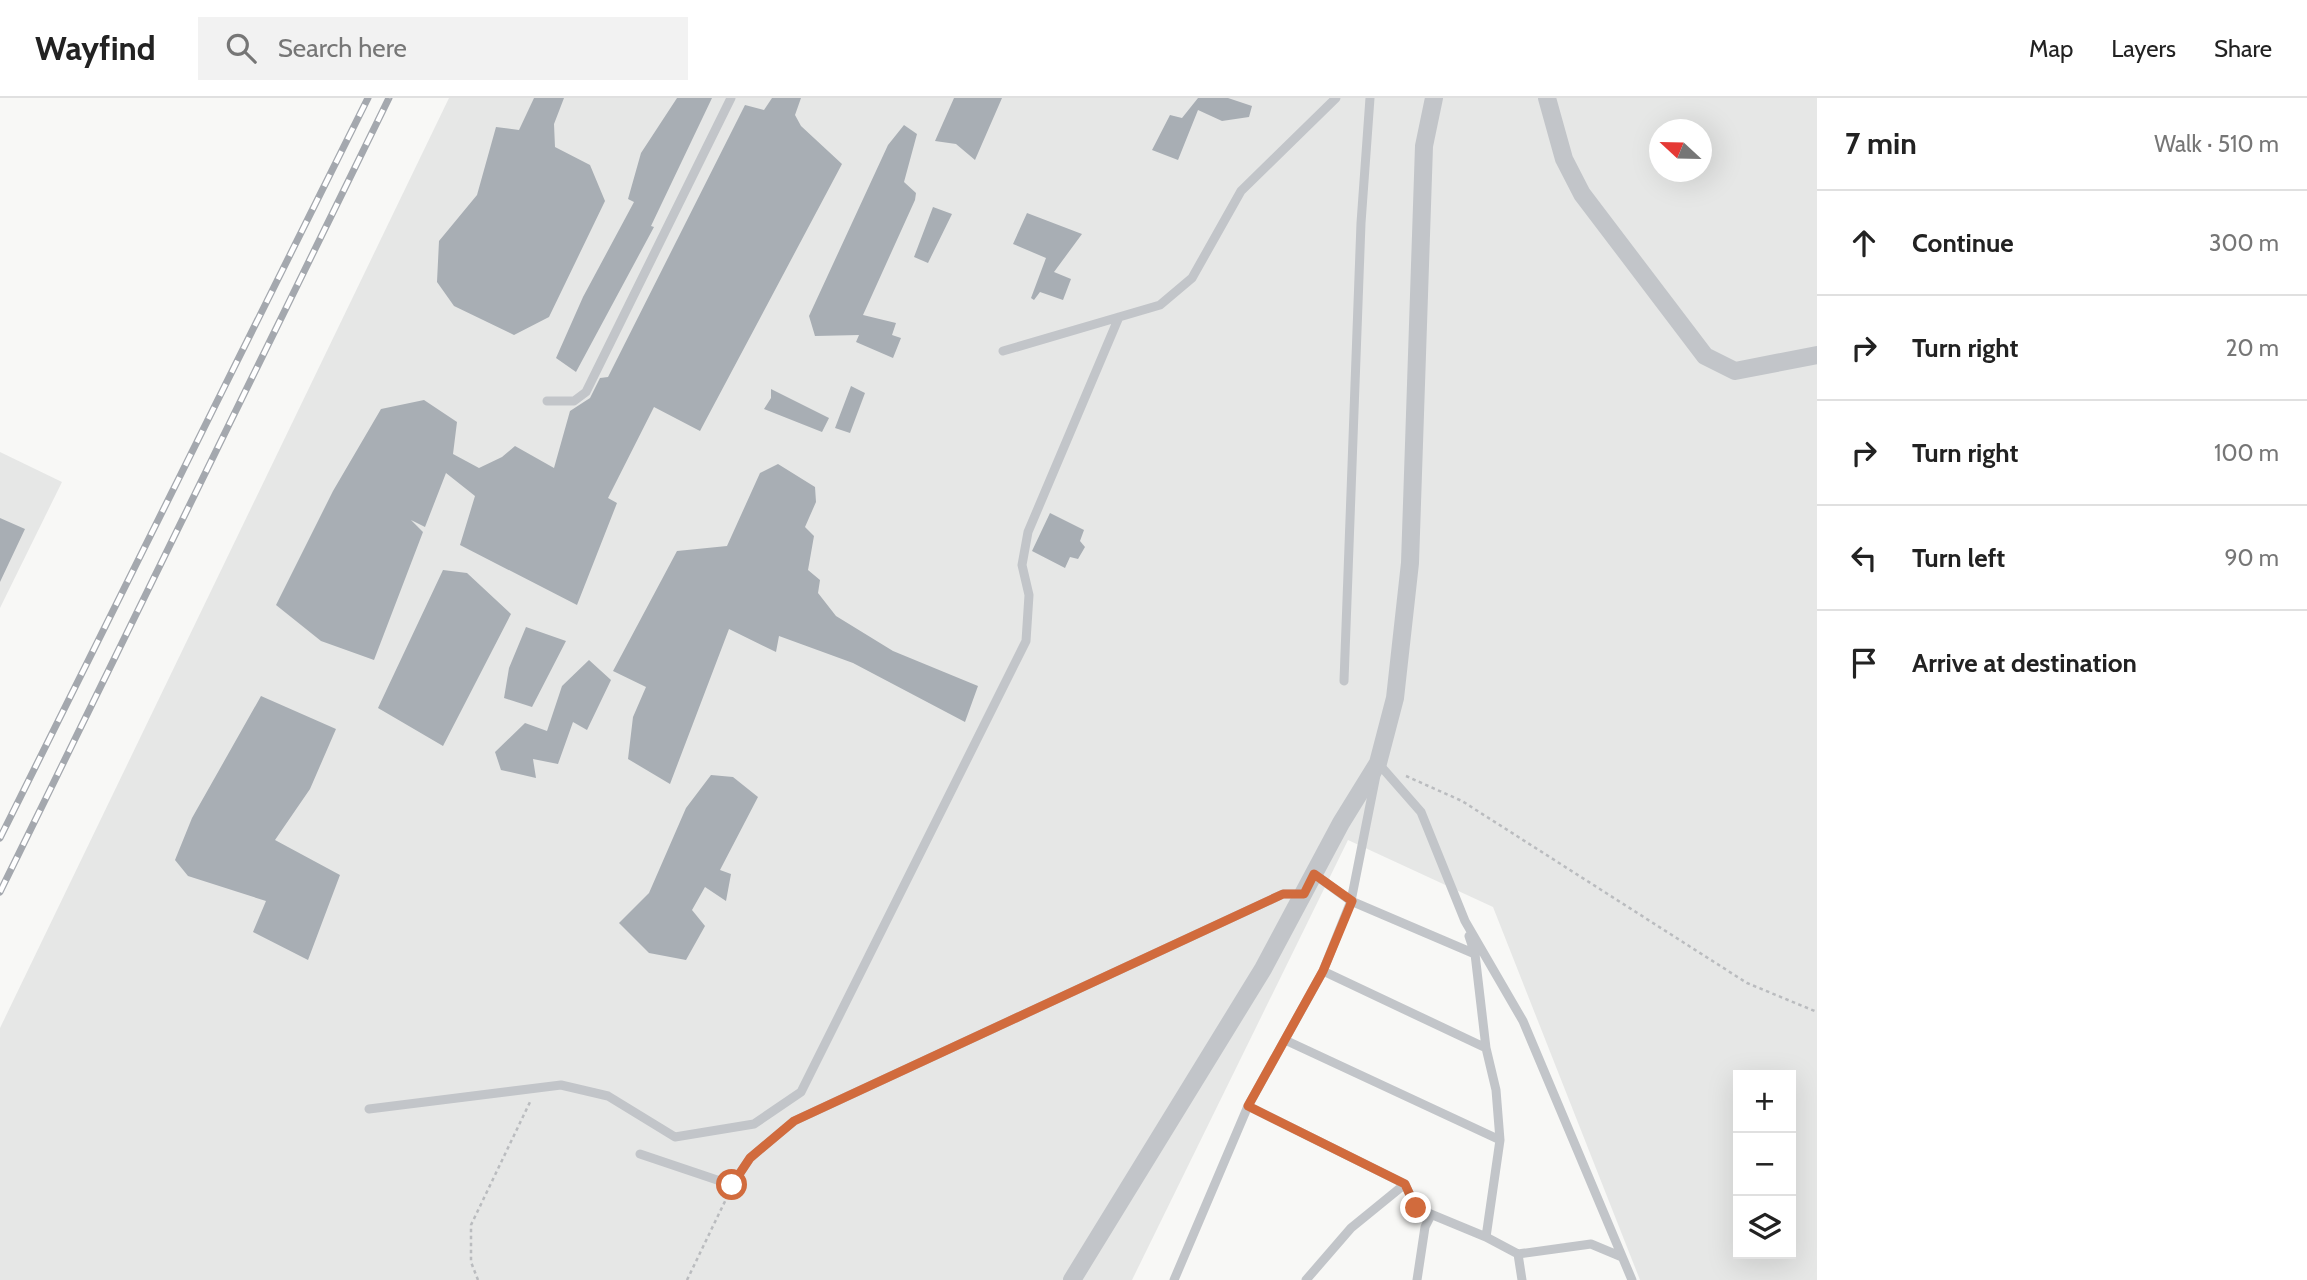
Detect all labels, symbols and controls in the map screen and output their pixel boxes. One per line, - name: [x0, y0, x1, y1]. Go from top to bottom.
- search box: [198, 17, 688, 80]
- text: Wayfind: [35, 28, 156, 68]
- icon: search: [222, 29, 260, 67]
- text: Search here: [278, 32, 407, 64]
- text: Map: [2029, 34, 2073, 63]
- text: Layers: [2111, 34, 2176, 63]
- text: Share: [2214, 34, 2272, 63]
- north arrow: [1649, 119, 1712, 182]
- text: 7 min: [1845, 125, 1917, 162]
- text: Walk · 510 m: [2154, 130, 2279, 158]
- icon: ahead: [1845, 224, 1883, 262]
- text: Continue: [1912, 227, 2014, 259]
- text: 300 m: [2209, 229, 2279, 257]
- icon: right: [1845, 329, 1883, 367]
- text: Turn right: [1912, 332, 2018, 364]
- text: 20 m: [2226, 334, 2279, 362]
- icon: right: [1845, 434, 1883, 472]
- text: Turn right: [1912, 437, 2018, 469]
- text: 100 m: [2214, 439, 2279, 467]
- icon: left: [1845, 539, 1883, 577]
- text: Turn left: [1912, 542, 2005, 574]
- text: 90 m: [2225, 544, 2279, 572]
- icon: arrive: [1845, 644, 1883, 682]
- text: Arrive at destination: [1912, 647, 2137, 679]
- map controls: [1733, 1070, 1796, 1259]
- button: +: [1733, 1070, 1796, 1133]
- button: −: [1733, 1133, 1796, 1196]
- route start: [716, 1169, 747, 1200]
- route end: [1400, 1192, 1431, 1223]
- button: layers: [1733, 1196, 1796, 1259]

